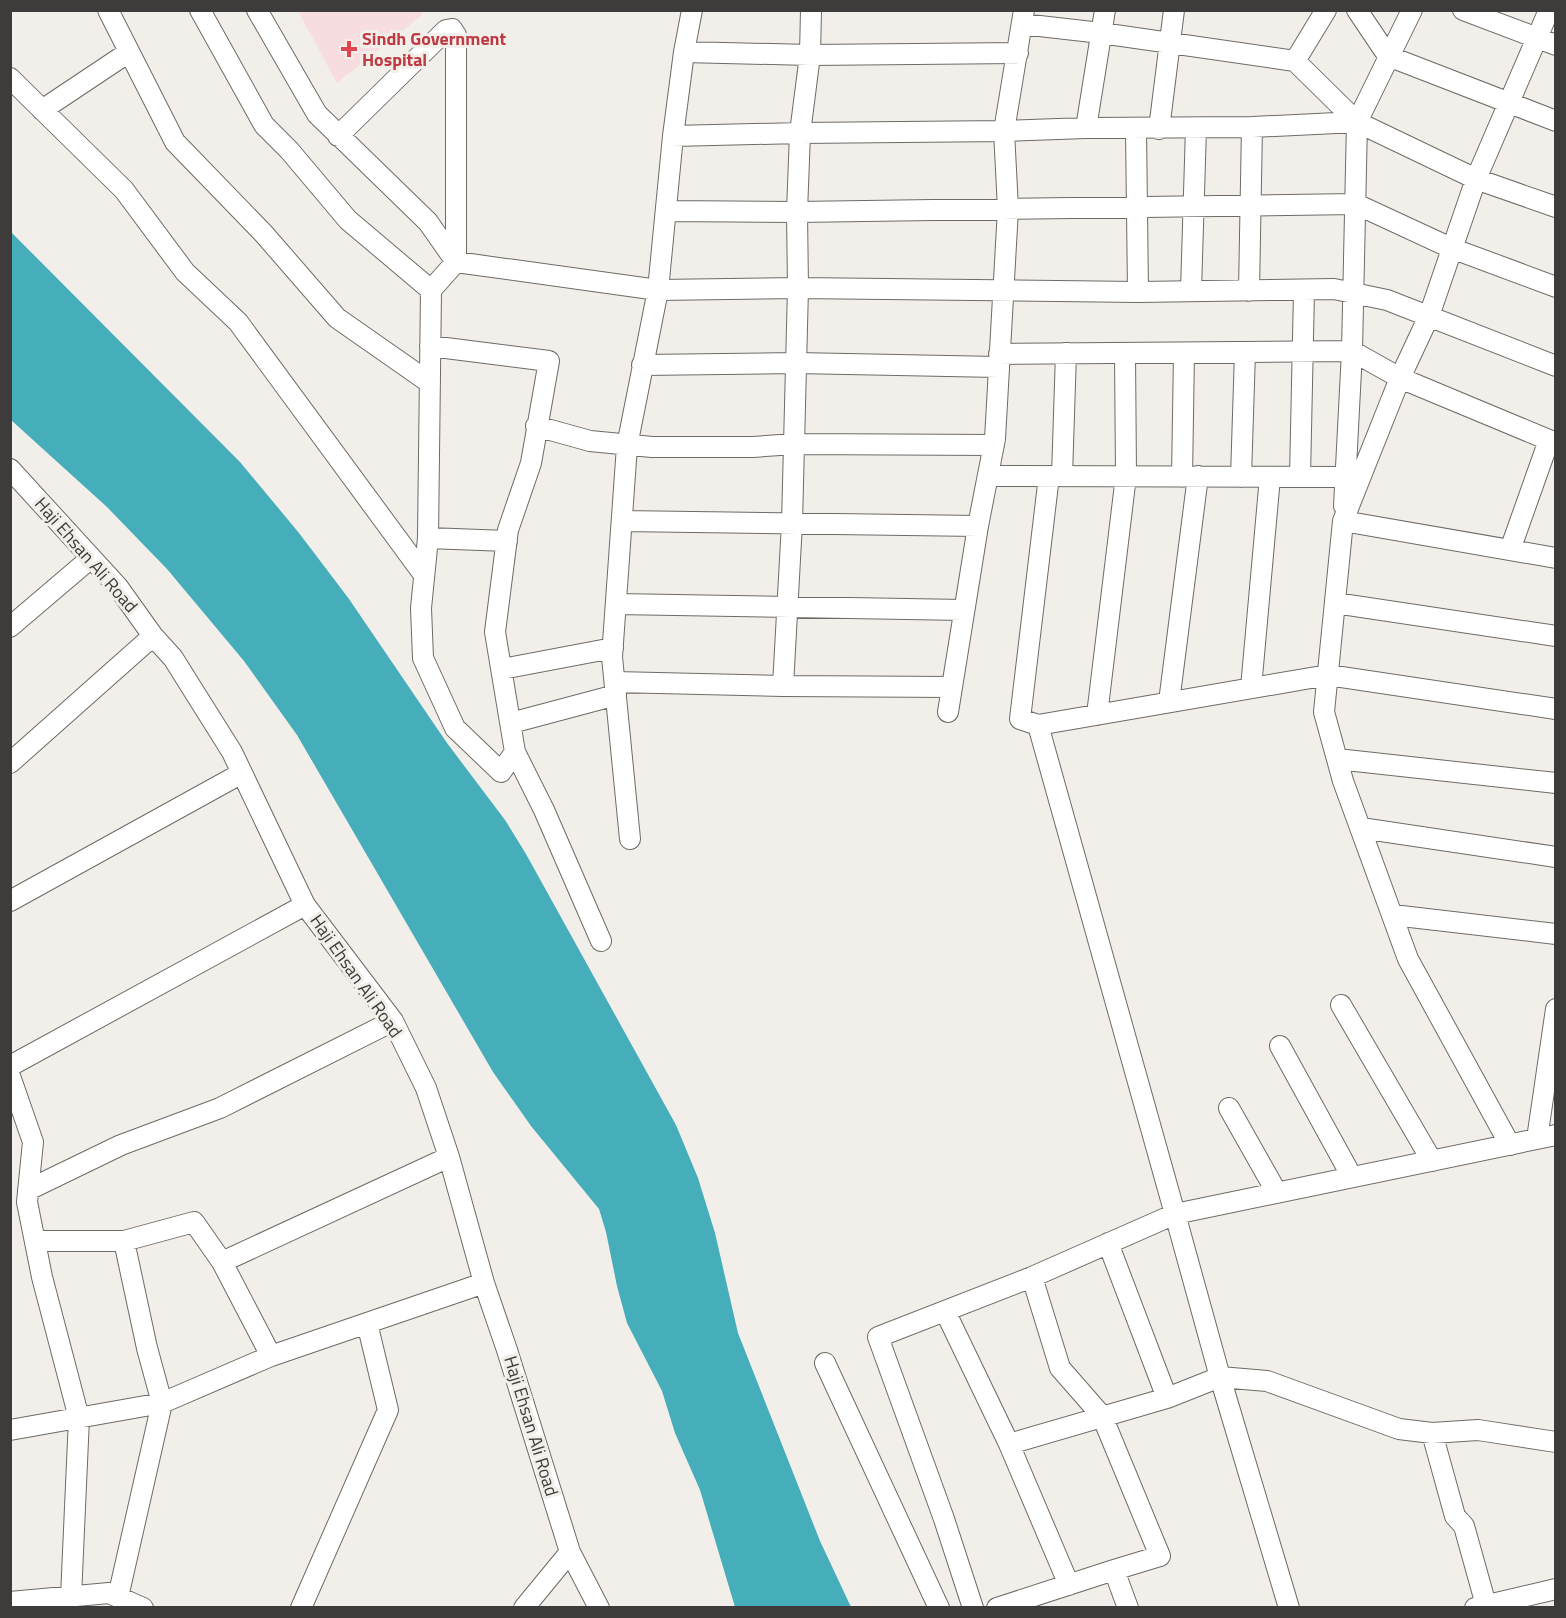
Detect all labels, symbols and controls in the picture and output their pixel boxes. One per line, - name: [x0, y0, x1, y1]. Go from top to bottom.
- place label: Sindh Government Hospital: [362, 25, 507, 73]
- marker: Sindh Government Hospital: [340, 40, 358, 58]
- street label: Haji Ehsan Ali Road: [28, 491, 144, 618]
- street label: Haji Ehsan Ali Road: [304, 908, 409, 1043]
- street label: Haji Ehsan Ali Road: [497, 1352, 566, 1499]

